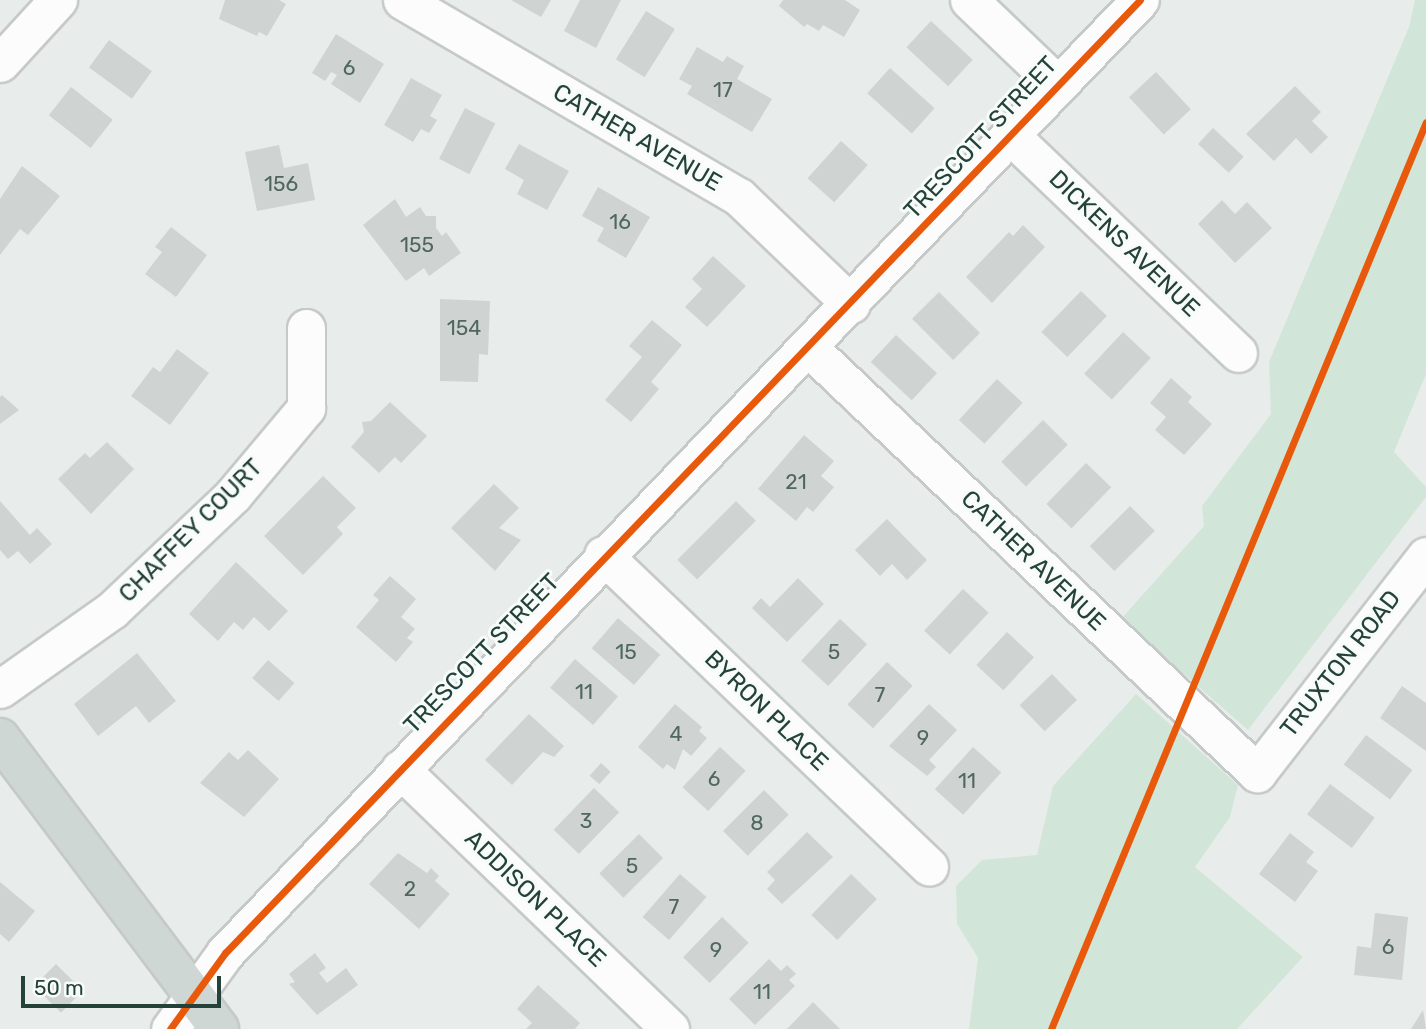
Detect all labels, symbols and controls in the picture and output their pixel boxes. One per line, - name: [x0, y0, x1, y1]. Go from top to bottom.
- street label: TRESCOTT STREET: [898, 51, 1064, 225]
- house number: 6: [343, 55, 355, 81]
- house number: 17: [713, 77, 733, 103]
- street label: CATHER AVENUE: [547, 78, 727, 198]
- street label: DICKENS AVENUE: [1043, 165, 1205, 323]
- house number: 156: [264, 171, 298, 197]
- house number: 16: [609, 209, 631, 235]
- house number: 155: [400, 232, 434, 258]
- house number: 154: [447, 315, 481, 341]
- street label: CHAFFEY COURT: [113, 453, 269, 609]
- house number: 21: [785, 469, 807, 495]
- street label: CATHER AVENUE: [954, 484, 1112, 638]
- street label: TRESCOTT STREET: [398, 568, 566, 740]
- street label: TRUXTON ROAD: [1275, 585, 1407, 743]
- house number: 15: [615, 639, 637, 665]
- house number: 5: [828, 639, 840, 665]
- street label: BYRON PLACE: [698, 645, 834, 777]
- house number: 11: [575, 679, 593, 705]
- house number: 7: [875, 682, 885, 708]
- house number: 4: [669, 721, 683, 747]
- house number: 9: [917, 725, 929, 751]
- house number: 6: [708, 766, 720, 792]
- house number: 11: [958, 768, 976, 794]
- house number: 3: [580, 808, 592, 834]
- house number: 8: [750, 810, 764, 836]
- street label: ADDISON PLACE: [459, 825, 611, 973]
- house number: 5: [626, 853, 638, 879]
- house number: 2: [404, 876, 416, 902]
- house number: 7: [669, 894, 679, 920]
- house number: 6: [1382, 934, 1394, 960]
- house number: 9: [710, 937, 722, 963]
- scale bar: [24, 962, 224, 1006]
- text: 50 m: [34, 975, 84, 1000]
- house number: 11: [753, 979, 771, 1005]

